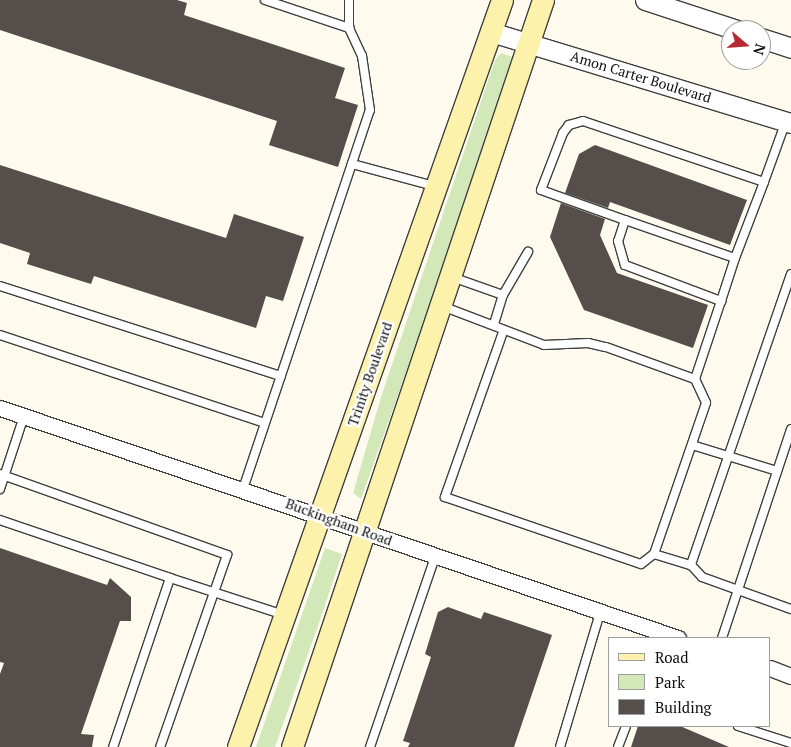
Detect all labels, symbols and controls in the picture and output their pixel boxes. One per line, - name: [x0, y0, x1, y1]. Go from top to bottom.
- north arrow: [721, 20, 771, 70]
- text: N: [749, 41, 770, 57]
- street label: Amon Carter Boulevard: [569, 48, 713, 106]
- street label: Trinity Boulevard: [344, 320, 396, 428]
- street label: Buckingham Road: [283, 495, 395, 549]
- legend: [608, 637, 771, 727]
- text: Road: [655, 647, 688, 667]
- text: Park: [655, 672, 685, 692]
- text: Building: [655, 697, 712, 717]

